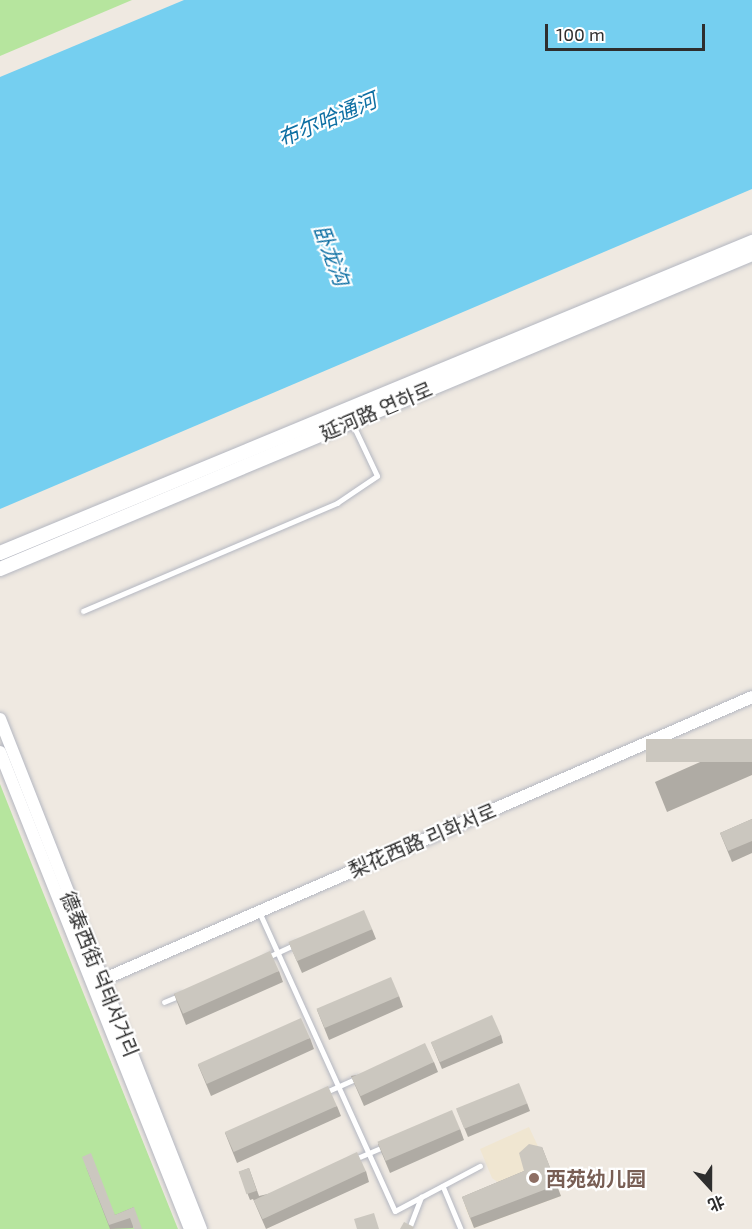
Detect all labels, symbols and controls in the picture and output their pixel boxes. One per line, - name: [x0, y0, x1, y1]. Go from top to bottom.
- scale bar: [548, 12, 708, 50]
- text: 100 m: [556, 23, 605, 45]
- water label: 布尔哈通河: [274, 87, 380, 151]
- water label: 卧龙沟: [309, 221, 355, 289]
- street label: 延河路 연하로: [316, 377, 436, 445]
- street label: 梨花西路 리화서로: [345, 798, 499, 882]
- street label: 德泰西街 덕태서거리: [56, 888, 144, 1060]
- north arrow: [680, 1157, 740, 1217]
- place label: 西苑幼儿园: [546, 1166, 646, 1190]
- marker: 西苑幼儿园: [527, 1171, 541, 1185]
- text: 北: [706, 1193, 728, 1216]

